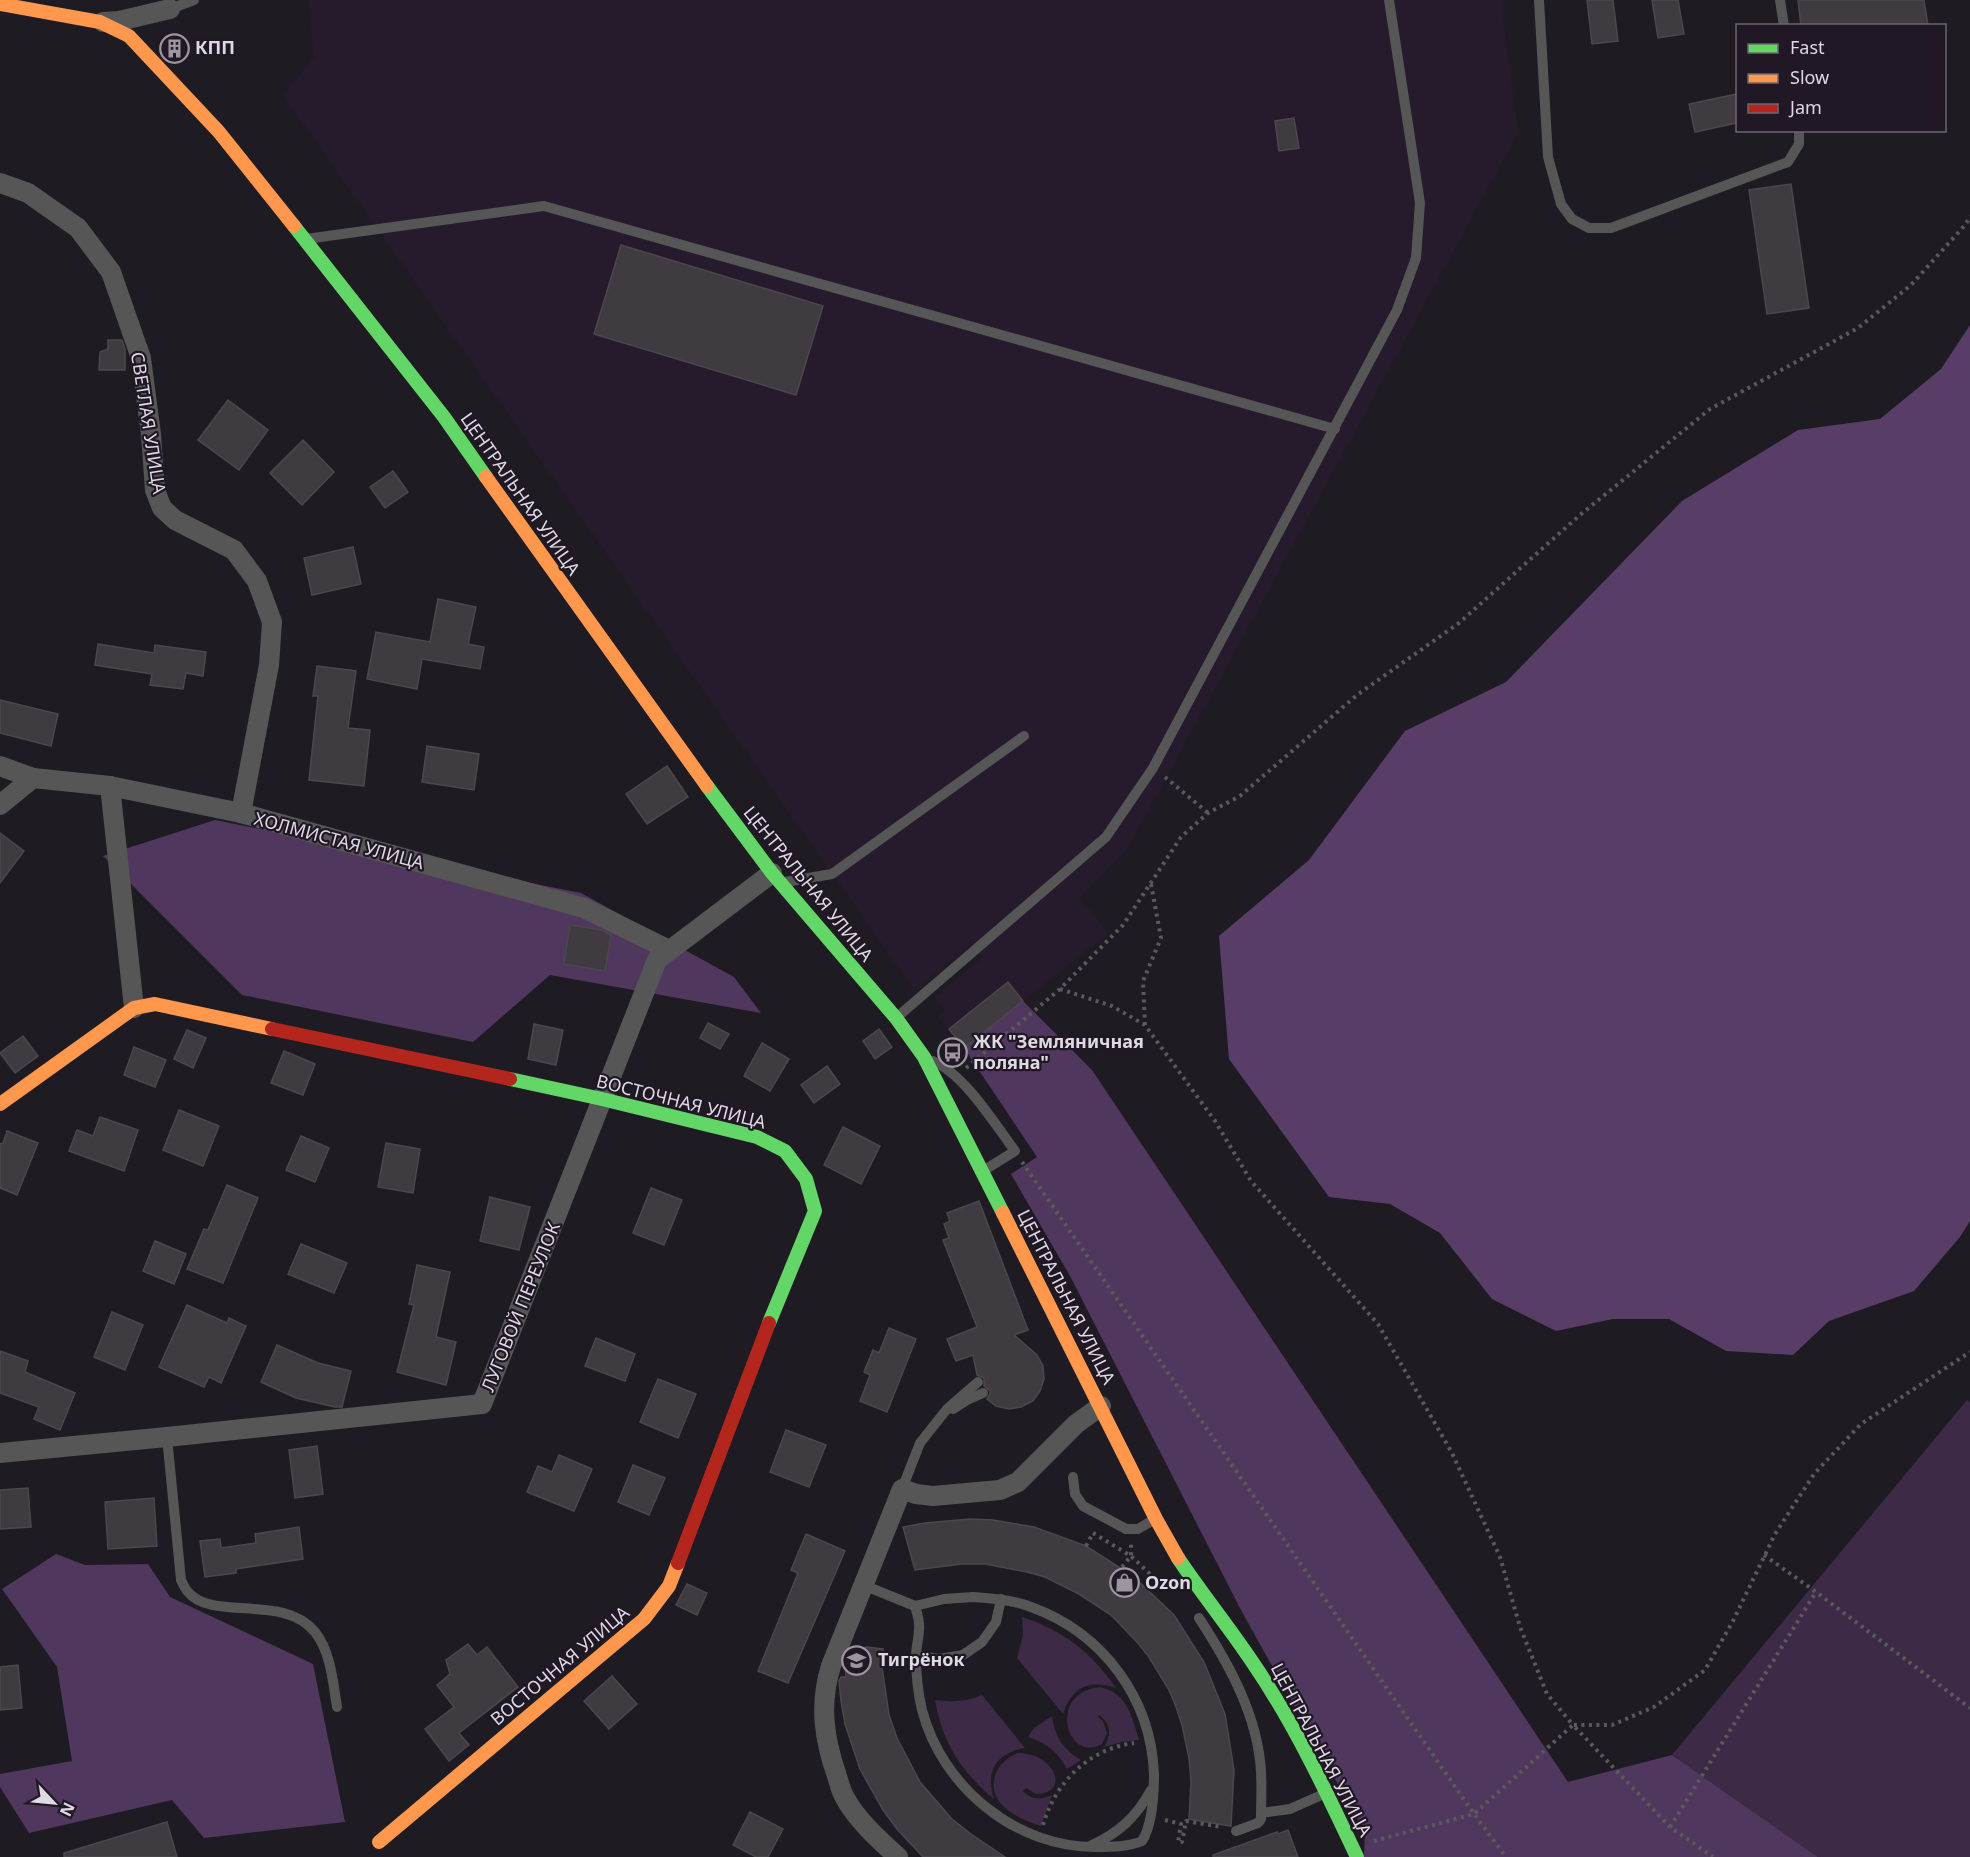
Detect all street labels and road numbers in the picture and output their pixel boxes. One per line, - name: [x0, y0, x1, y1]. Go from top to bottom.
- street label: СВЕТЛАЯ УЛИЦА: [126, 350, 172, 496]
- street label: ЦЕНТРАЛЬНАЯ УЛИЦА: [456, 407, 586, 580]
- street label: ЦЕНТРАЛЬНАЯ УЛИЦА: [739, 801, 879, 966]
- street label: ХОЛМИСТАЯ УЛИЦА: [252, 806, 427, 874]
- street label: ВОСТОЧНАЯ УЛИЦА: [594, 1068, 769, 1134]
- street label: ЦЕНТРАЛЬНАЯ УЛИЦА: [1012, 1205, 1122, 1388]
- street label: ЛУГОВОЙ ПЕРЕУЛОК: [475, 1218, 565, 1395]
- street label: ВОСТОЧНАЯ УЛИЦА: [485, 1600, 634, 1730]
- street label: ЦЕНТРАЛЬНАЯ УЛИЦА: [1266, 1659, 1378, 1841]

